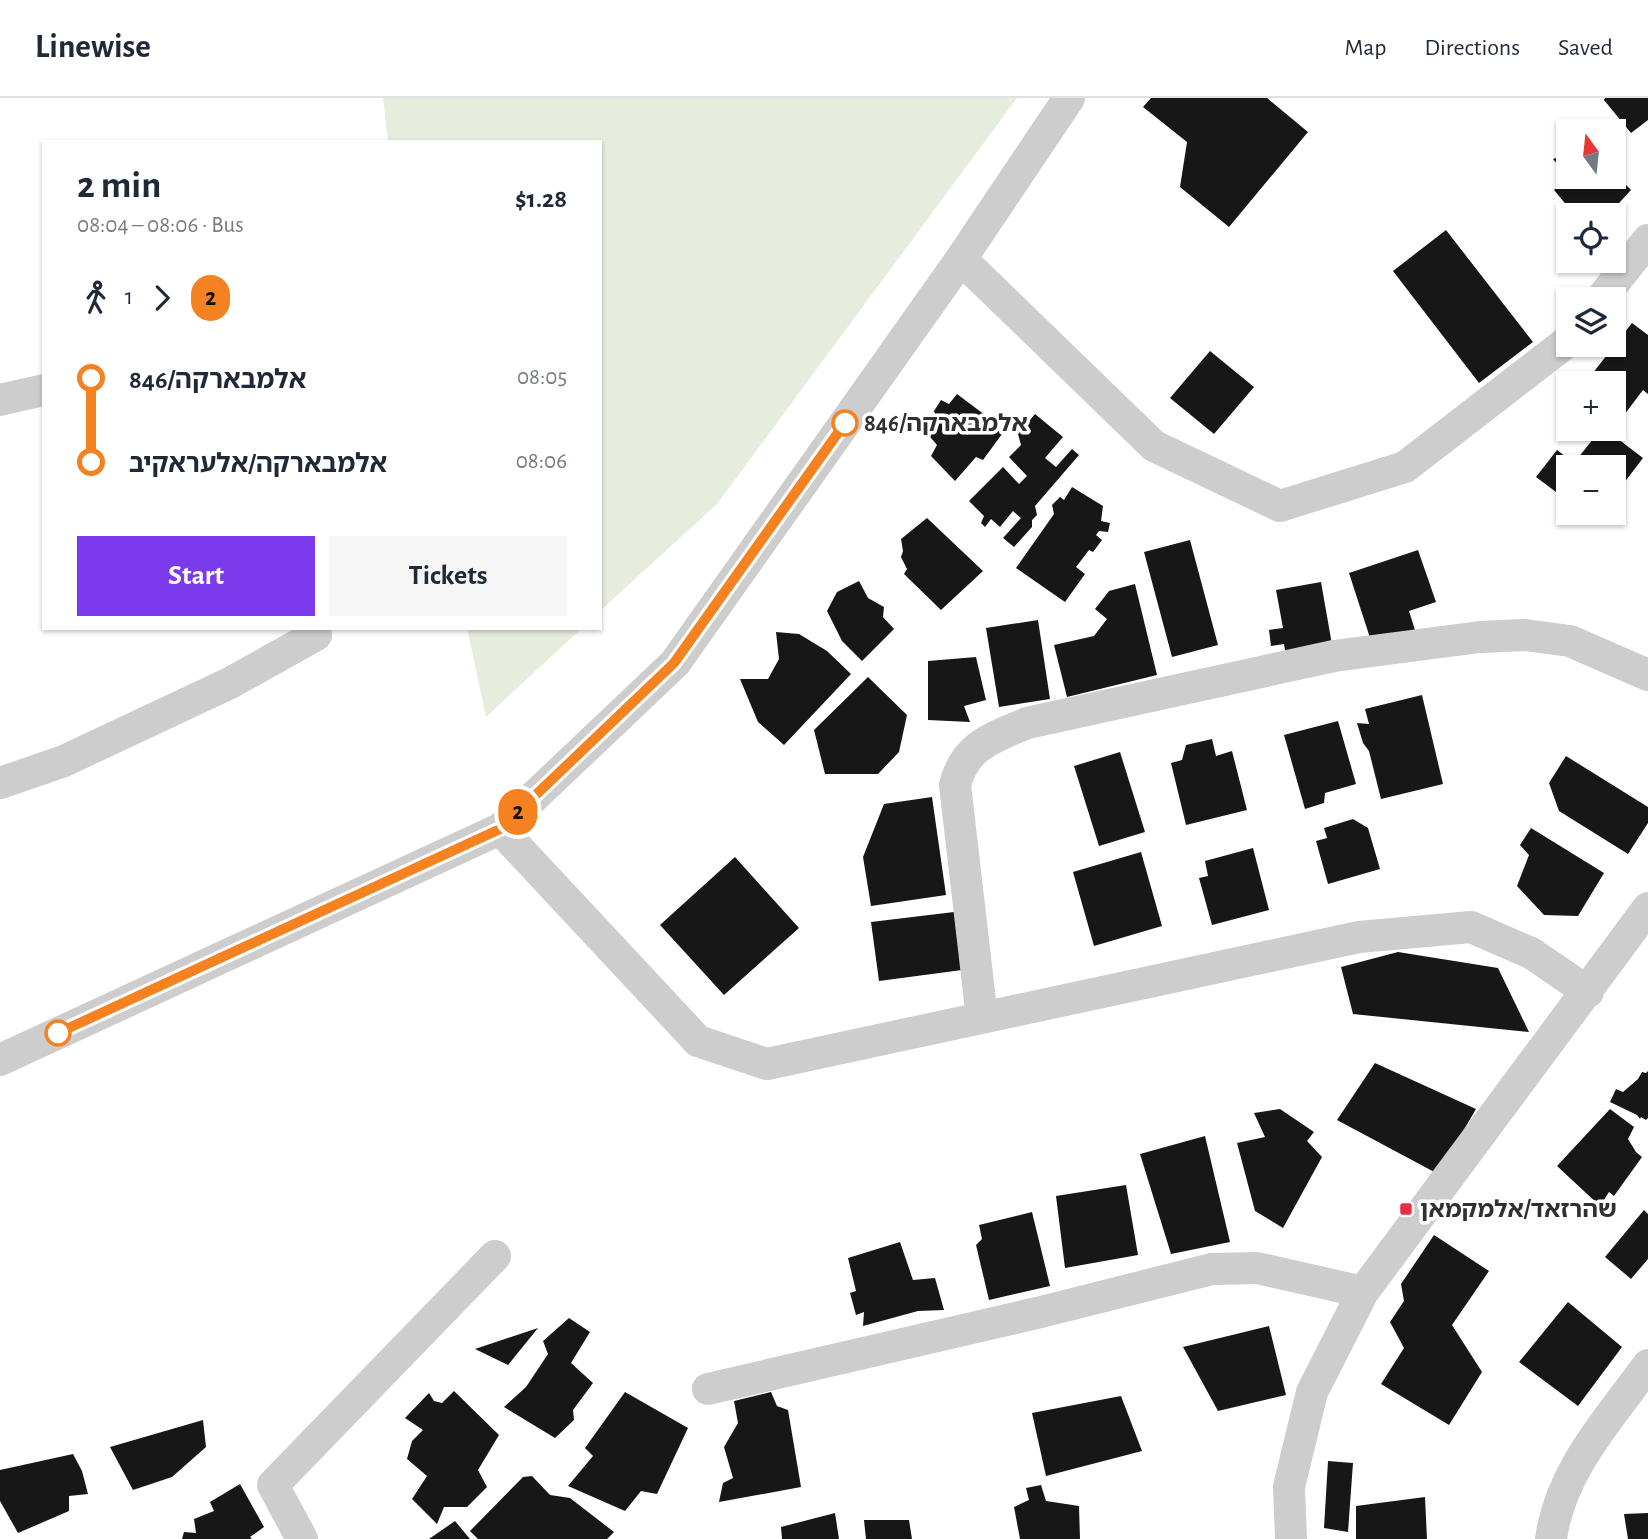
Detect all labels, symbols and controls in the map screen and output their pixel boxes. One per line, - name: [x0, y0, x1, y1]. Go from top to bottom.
- text: Linewise: [35, 31, 151, 64]
- text: Map: [1344, 36, 1386, 60]
- text: Directions: [1424, 36, 1520, 60]
- text: Saved: [1558, 36, 1613, 60]
- north arrow: [1556, 119, 1626, 189]
- map controls: [1556, 119, 1626, 525]
- text: 2 min: [77, 167, 161, 205]
- text: $1.28: [515, 186, 567, 212]
- button: locate: [1556, 203, 1626, 273]
- text: 08:04 – 08:06 · Bus: [77, 214, 244, 237]
- icon: walk: [77, 279, 115, 317]
- icon: forward: [143, 279, 181, 317]
- text: 1: [125, 286, 133, 309]
- text: 2: [205, 286, 216, 310]
- button: layers: [1556, 287, 1626, 357]
- text: 08:05: [517, 366, 567, 389]
- text: אלמבארקה/846: [129, 367, 306, 393]
- button: +: [1556, 371, 1626, 441]
- marker: אלמבארקה/846: [832, 410, 858, 436]
- place label: אלמבארקה/846: [864, 412, 1028, 436]
- text: 08:06: [516, 450, 567, 473]
- text: אלמבארקה/אלעראקיב: [129, 451, 387, 477]
- button: −: [1556, 455, 1626, 525]
- button: Start: [77, 536, 315, 616]
- button: Tickets: [329, 536, 567, 616]
- line badge: 2: [495, 789, 541, 835]
- text: 2: [512, 800, 524, 824]
- unlabelled marker: [45, 1020, 71, 1046]
- place label: שהרזאד/אלמקמאן: [1420, 1198, 1617, 1222]
- marker: שהרזאד/אלמקמאן: [1398, 1201, 1414, 1217]

